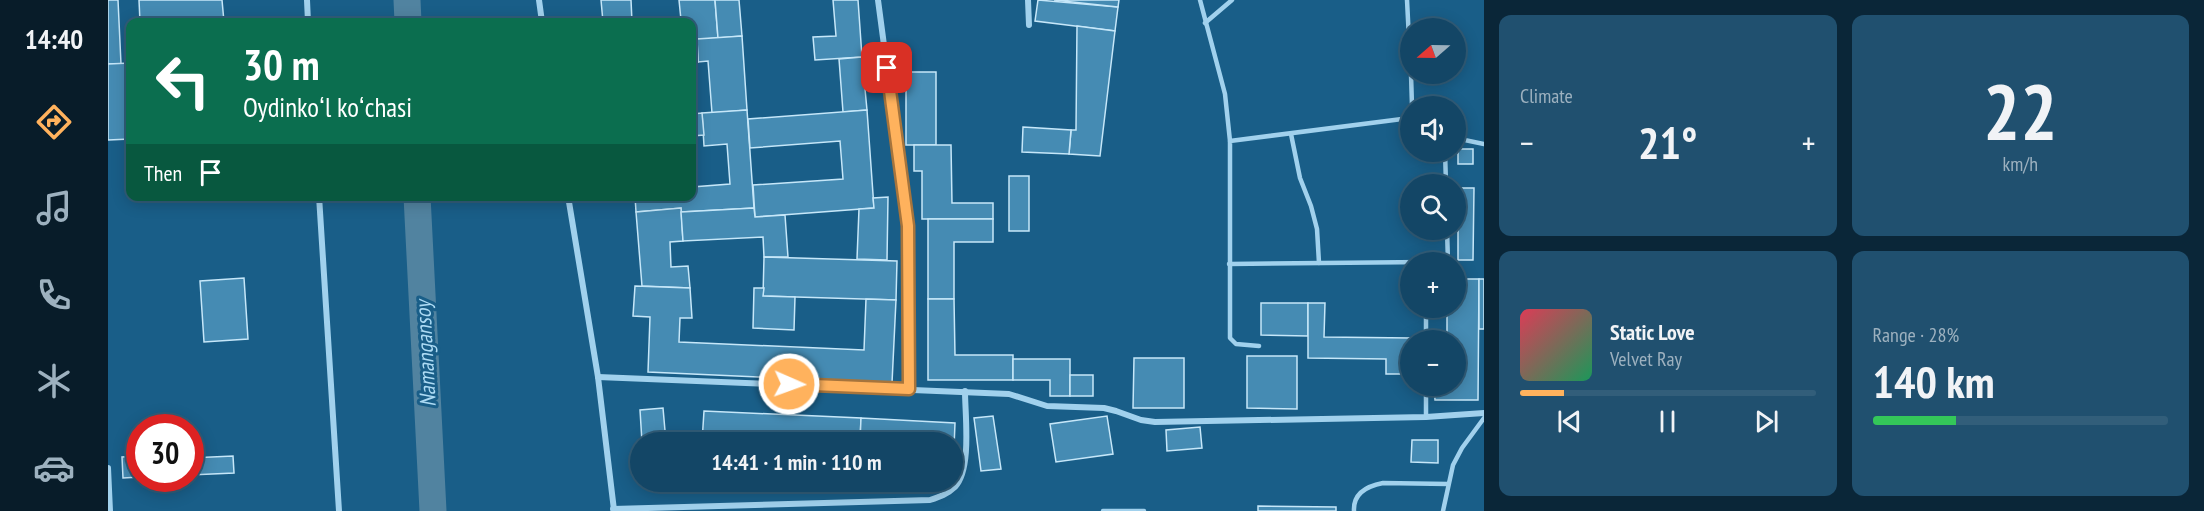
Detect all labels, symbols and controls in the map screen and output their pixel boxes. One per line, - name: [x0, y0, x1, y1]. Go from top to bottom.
- north arrow: [1400, 18, 1466, 84]
- map controls: [1400, 18, 1466, 396]
- text: 14:40: [25, 22, 83, 56]
- text: 30 m: [243, 37, 320, 92]
- icon: left: [144, 42, 222, 120]
- pin: [861, 42, 912, 93]
- icon: arrive: [870, 51, 903, 84]
- text: 22: [1983, 61, 2058, 162]
- text: Climate: [1520, 83, 1573, 109]
- text: Oydinkoʻl koʻchasi: [243, 90, 412, 124]
- button: sound: [1400, 96, 1466, 162]
- icon: directions: [33, 101, 75, 143]
- text: 21°: [1638, 113, 1697, 171]
- text: −: [1520, 121, 1534, 164]
- text: +: [1802, 121, 1816, 164]
- text: km/h: [2003, 151, 2038, 177]
- icon: arrive: [194, 156, 227, 189]
- text: Then: [144, 159, 182, 187]
- button: search: [1400, 174, 1466, 240]
- icon: music: [33, 187, 75, 229]
- button: +: [1400, 252, 1466, 318]
- icon: phone: [33, 274, 75, 316]
- water label: Namangansoy: [408, 297, 442, 408]
- text: Static Love: [1610, 318, 1695, 346]
- text: Range · 28%: [1873, 322, 1959, 348]
- button: −: [1400, 330, 1466, 396]
- text: Velvet Ray: [1610, 346, 1682, 372]
- position arrow: [757, 352, 821, 416]
- text: 140 km: [1873, 352, 1995, 410]
- icon: climate: [33, 360, 75, 402]
- icon: previous: [1553, 405, 1586, 438]
- icon: pause: [1651, 405, 1684, 438]
- icon: next: [1750, 405, 1783, 438]
- speed limit sign: 30: [126, 414, 204, 492]
- icon: car: [33, 447, 75, 489]
- text: 14:41 · 1 min · 110 m: [711, 448, 882, 476]

